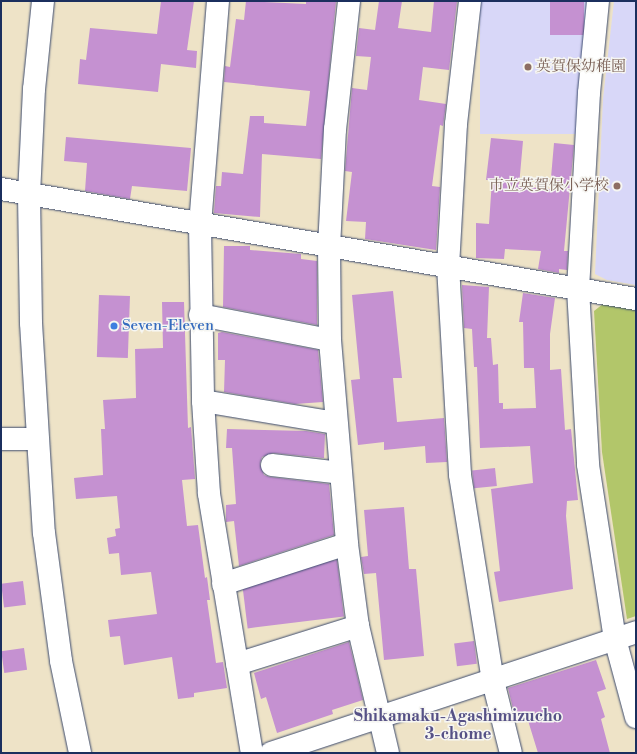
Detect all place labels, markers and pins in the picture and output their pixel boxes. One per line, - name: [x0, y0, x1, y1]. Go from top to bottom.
- place label: 英賀保幼稚園: [536, 58, 626, 76]
- marker: 英賀保幼稚園: [523, 62, 533, 72]
- place label: 市立英賀保小学校: [489, 177, 609, 195]
- marker: 市立英賀保小学校: [612, 181, 622, 191]
- place label: Seven-Eleven: [122, 317, 214, 335]
- marker: Seven-Eleven: [109, 321, 119, 331]

